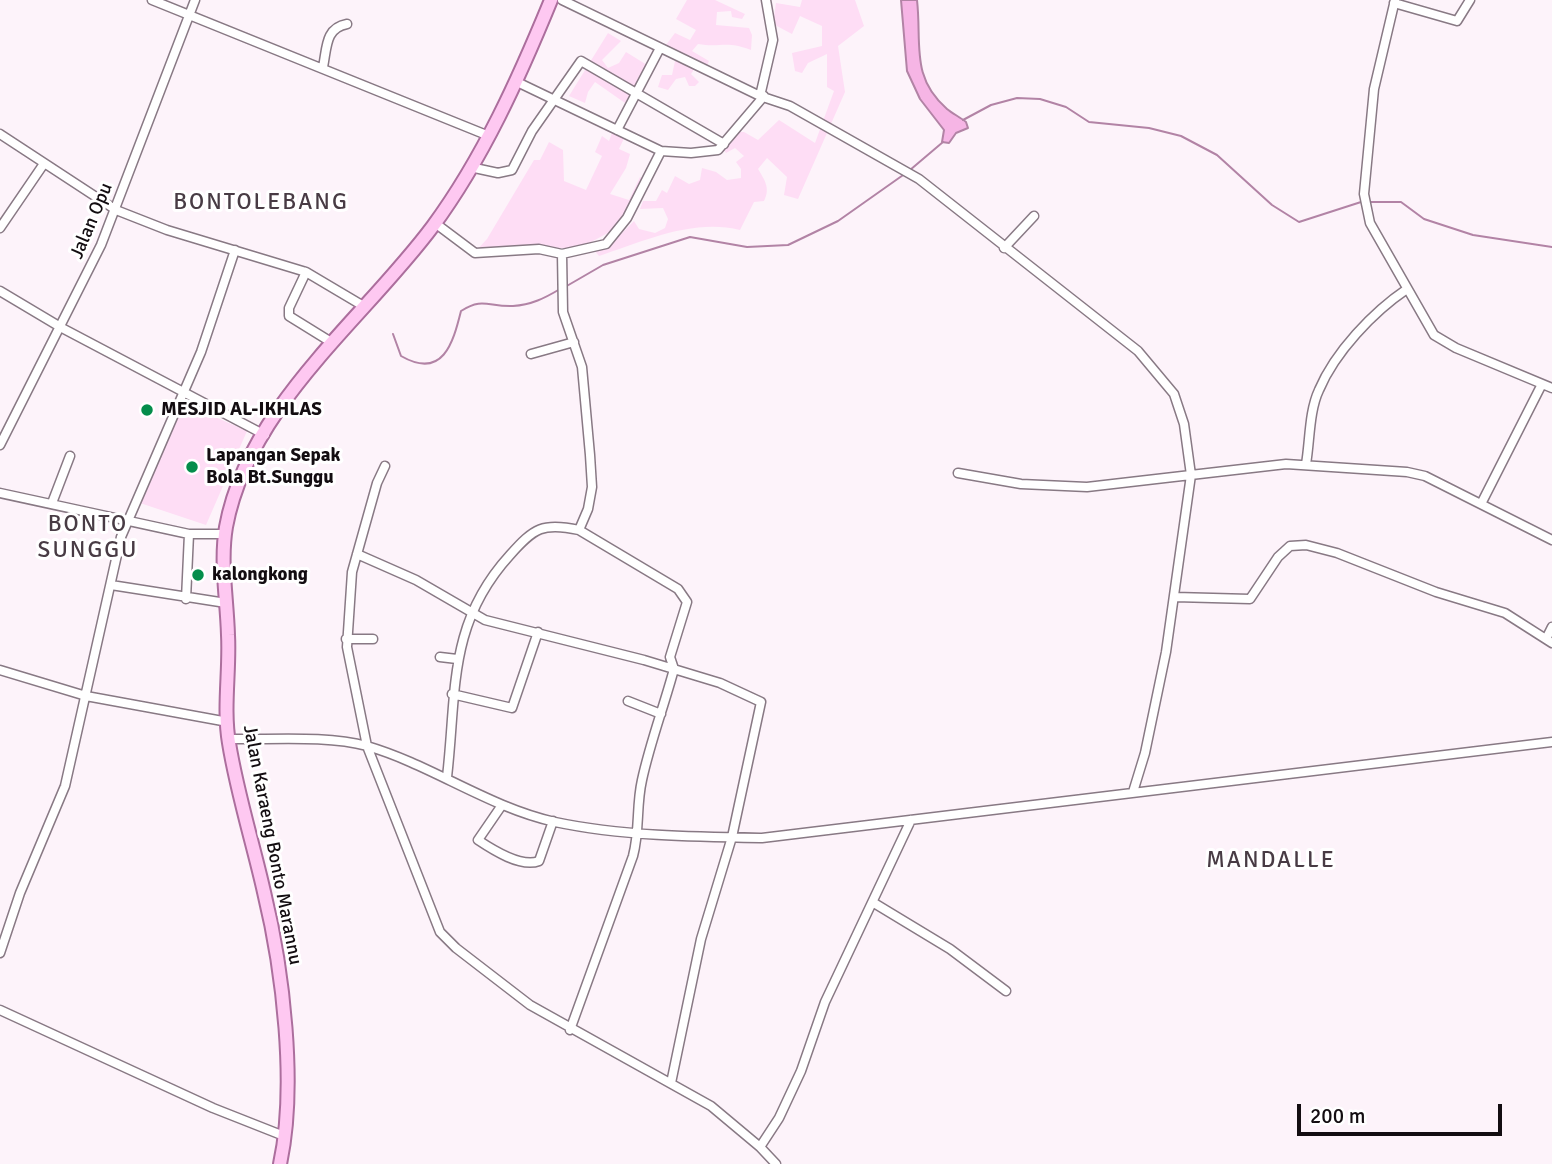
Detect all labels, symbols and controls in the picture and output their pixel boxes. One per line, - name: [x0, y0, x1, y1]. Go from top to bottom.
- street label: Jalan Opu: [66, 180, 118, 262]
- district label: BONTOLEBANG: [175, 189, 347, 217]
- place label: MESJID AL-IKHLAS: [161, 399, 322, 421]
- marker: MESJID AL-IKHLAS: [139, 402, 155, 418]
- place label: Lapangan Sepak Bola Bt.Sunggu: [206, 445, 340, 489]
- marker: Lapangan Sepak Bola Bt.Sunggu: [184, 459, 200, 475]
- district label: BONTO SUNGGU: [38, 511, 138, 565]
- place label: kalongkong: [212, 564, 308, 586]
- marker: kalongkong: [190, 567, 206, 583]
- street label: Jalan Karaeng Bonto Marannu: [238, 723, 306, 967]
- district label: MANDALLE: [1207, 847, 1335, 875]
- scale bar: [1300, 1090, 1505, 1134]
- text: 200 m: [1310, 1103, 1365, 1129]

